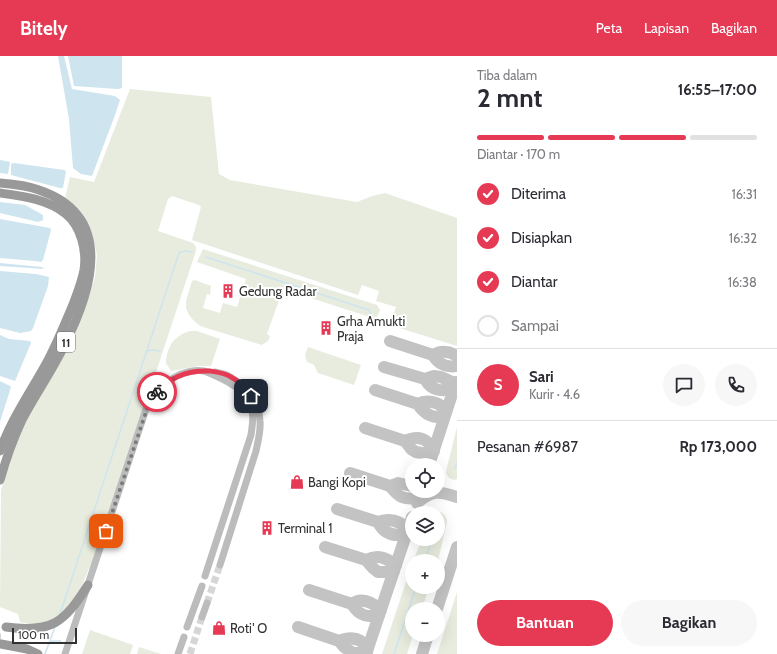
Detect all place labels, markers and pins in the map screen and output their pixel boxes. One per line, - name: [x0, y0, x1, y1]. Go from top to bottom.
- building icon: Gedung Radar: [220, 283, 236, 299]
- place label: Gedung Radar: [239, 283, 317, 299]
- place label: Grha Amukti Praja: [337, 313, 405, 345]
- building icon: Grha Amukti Praja: [318, 320, 334, 336]
- pin: [234, 379, 268, 413]
- shop icon: Bangi Kopi: [289, 474, 305, 490]
- place label: Bangi Kopi: [308, 474, 366, 490]
- pin: [89, 514, 123, 548]
- building icon: Terminal 1: [259, 520, 275, 536]
- place label: Terminal 1: [278, 520, 333, 536]
- shop icon: Roti' O: [211, 620, 227, 636]
- place label: Roti' O: [230, 620, 267, 636]

